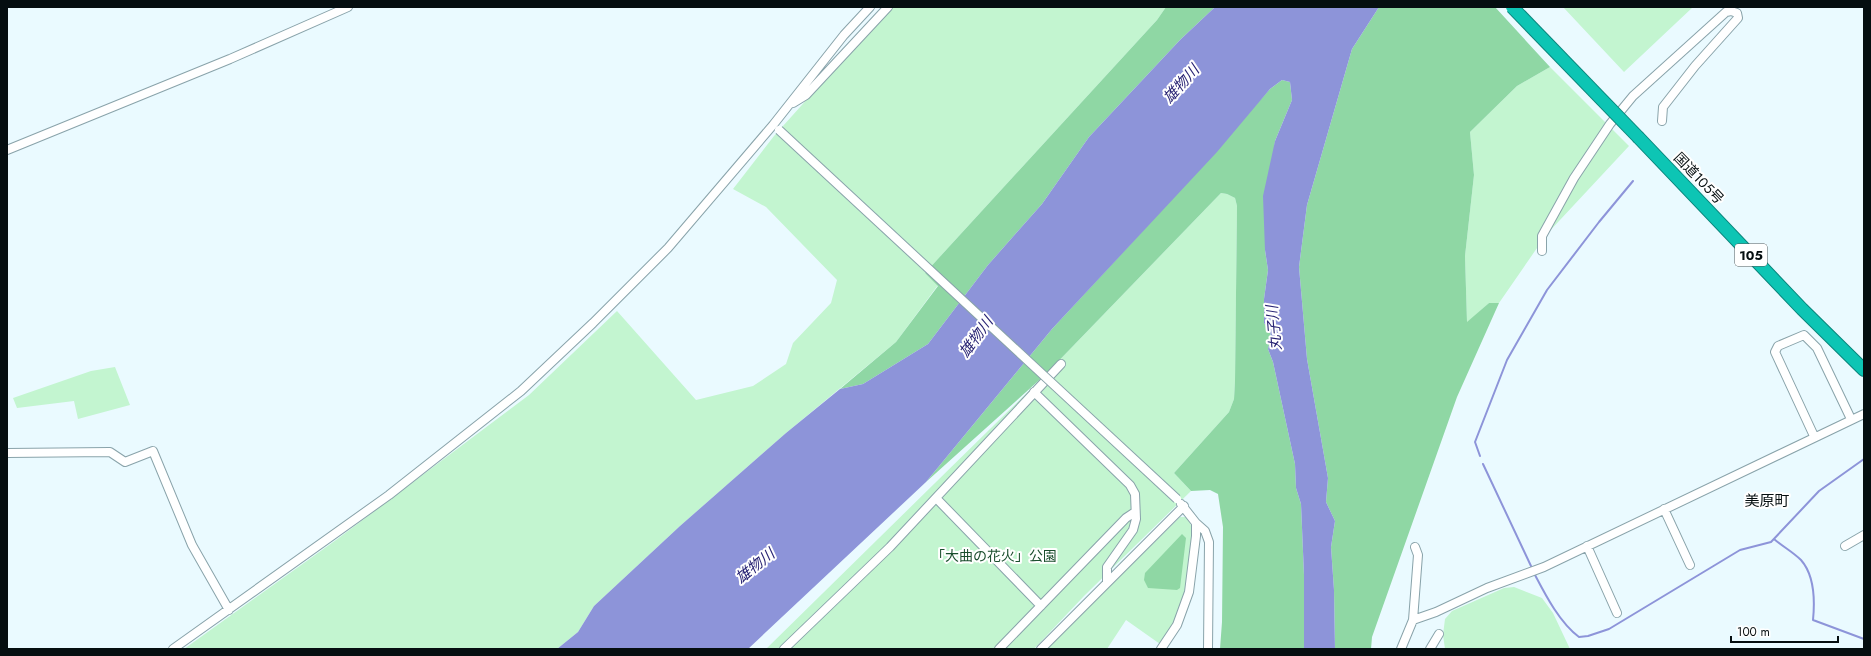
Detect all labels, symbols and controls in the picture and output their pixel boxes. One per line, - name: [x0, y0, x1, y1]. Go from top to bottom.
- water label: 雄物川: [1158, 58, 1206, 108]
- street label: 国道105号: [1669, 148, 1729, 208]
- road number: 105: [1735, 244, 1767, 266]
- water label: 丸子川: [1261, 303, 1287, 351]
- water label: 雄物川: [954, 311, 999, 362]
- district label: 美原町: [1744, 490, 1790, 512]
- water label: 雄物川: [731, 542, 781, 589]
- park label: 「大曲の花火」公園: [931, 546, 1057, 566]
- scale bar: [1731, 618, 1838, 644]
- text: 100 m: [1737, 623, 1770, 641]

